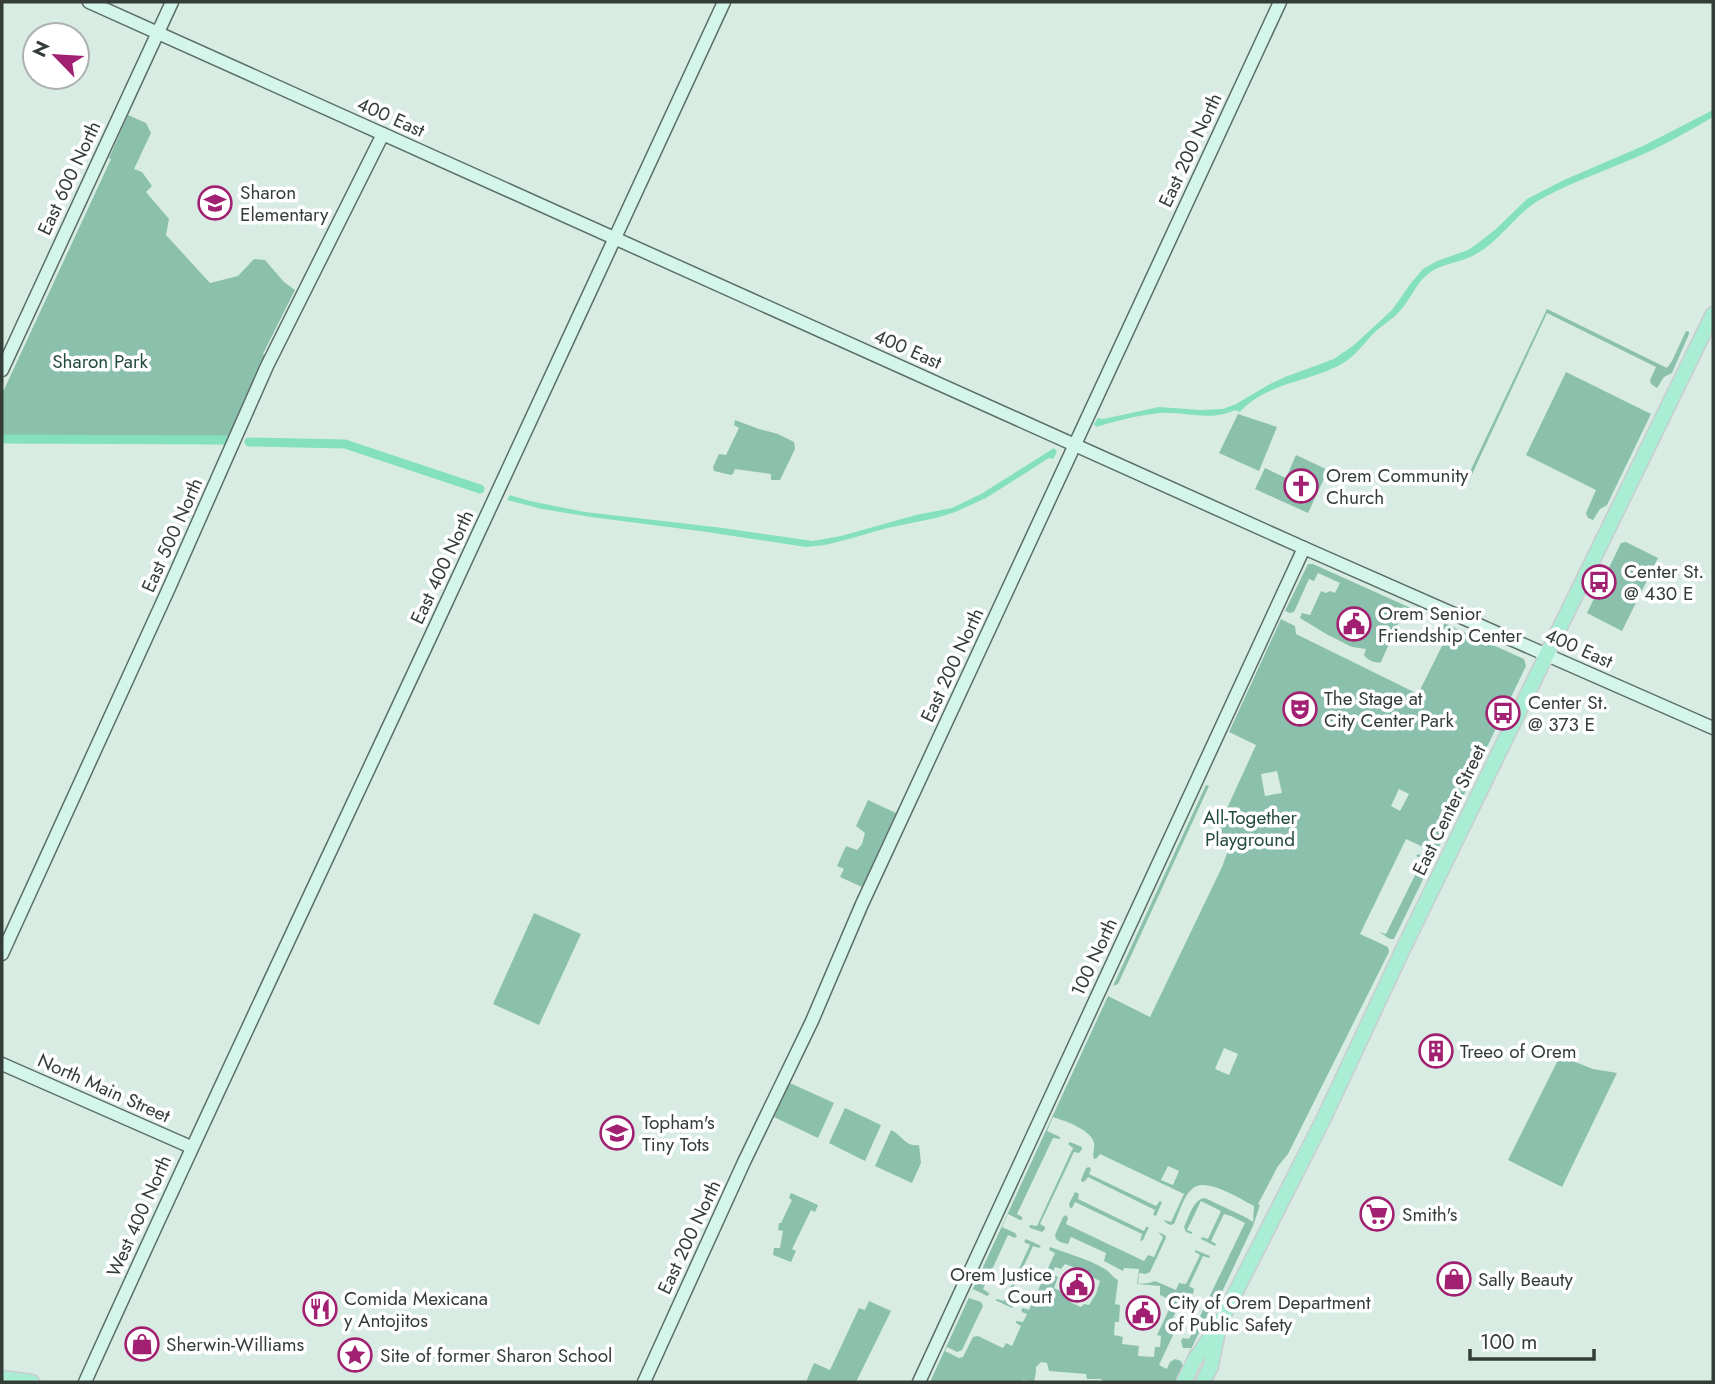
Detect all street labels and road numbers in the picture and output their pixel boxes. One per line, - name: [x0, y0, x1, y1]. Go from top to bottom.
- street label: East 200 North: [1152, 89, 1228, 211]
- street label: 400 East: [353, 90, 429, 144]
- street label: East 600 North: [31, 117, 107, 239]
- street label: 400 East: [870, 322, 946, 376]
- street label: East 500 North: [135, 473, 209, 597]
- street label: East 400 North: [404, 505, 480, 629]
- street label: East 200 North: [914, 604, 990, 726]
- street label: 400 East: [1541, 621, 1617, 675]
- street label: East Center Street: [1406, 740, 1492, 880]
- street label: 100 North: [1064, 914, 1124, 1000]
- street label: North Main Street: [33, 1047, 175, 1129]
- street label: West 400 North: [100, 1151, 178, 1281]
- street label: East 200 North: [651, 1176, 727, 1298]

